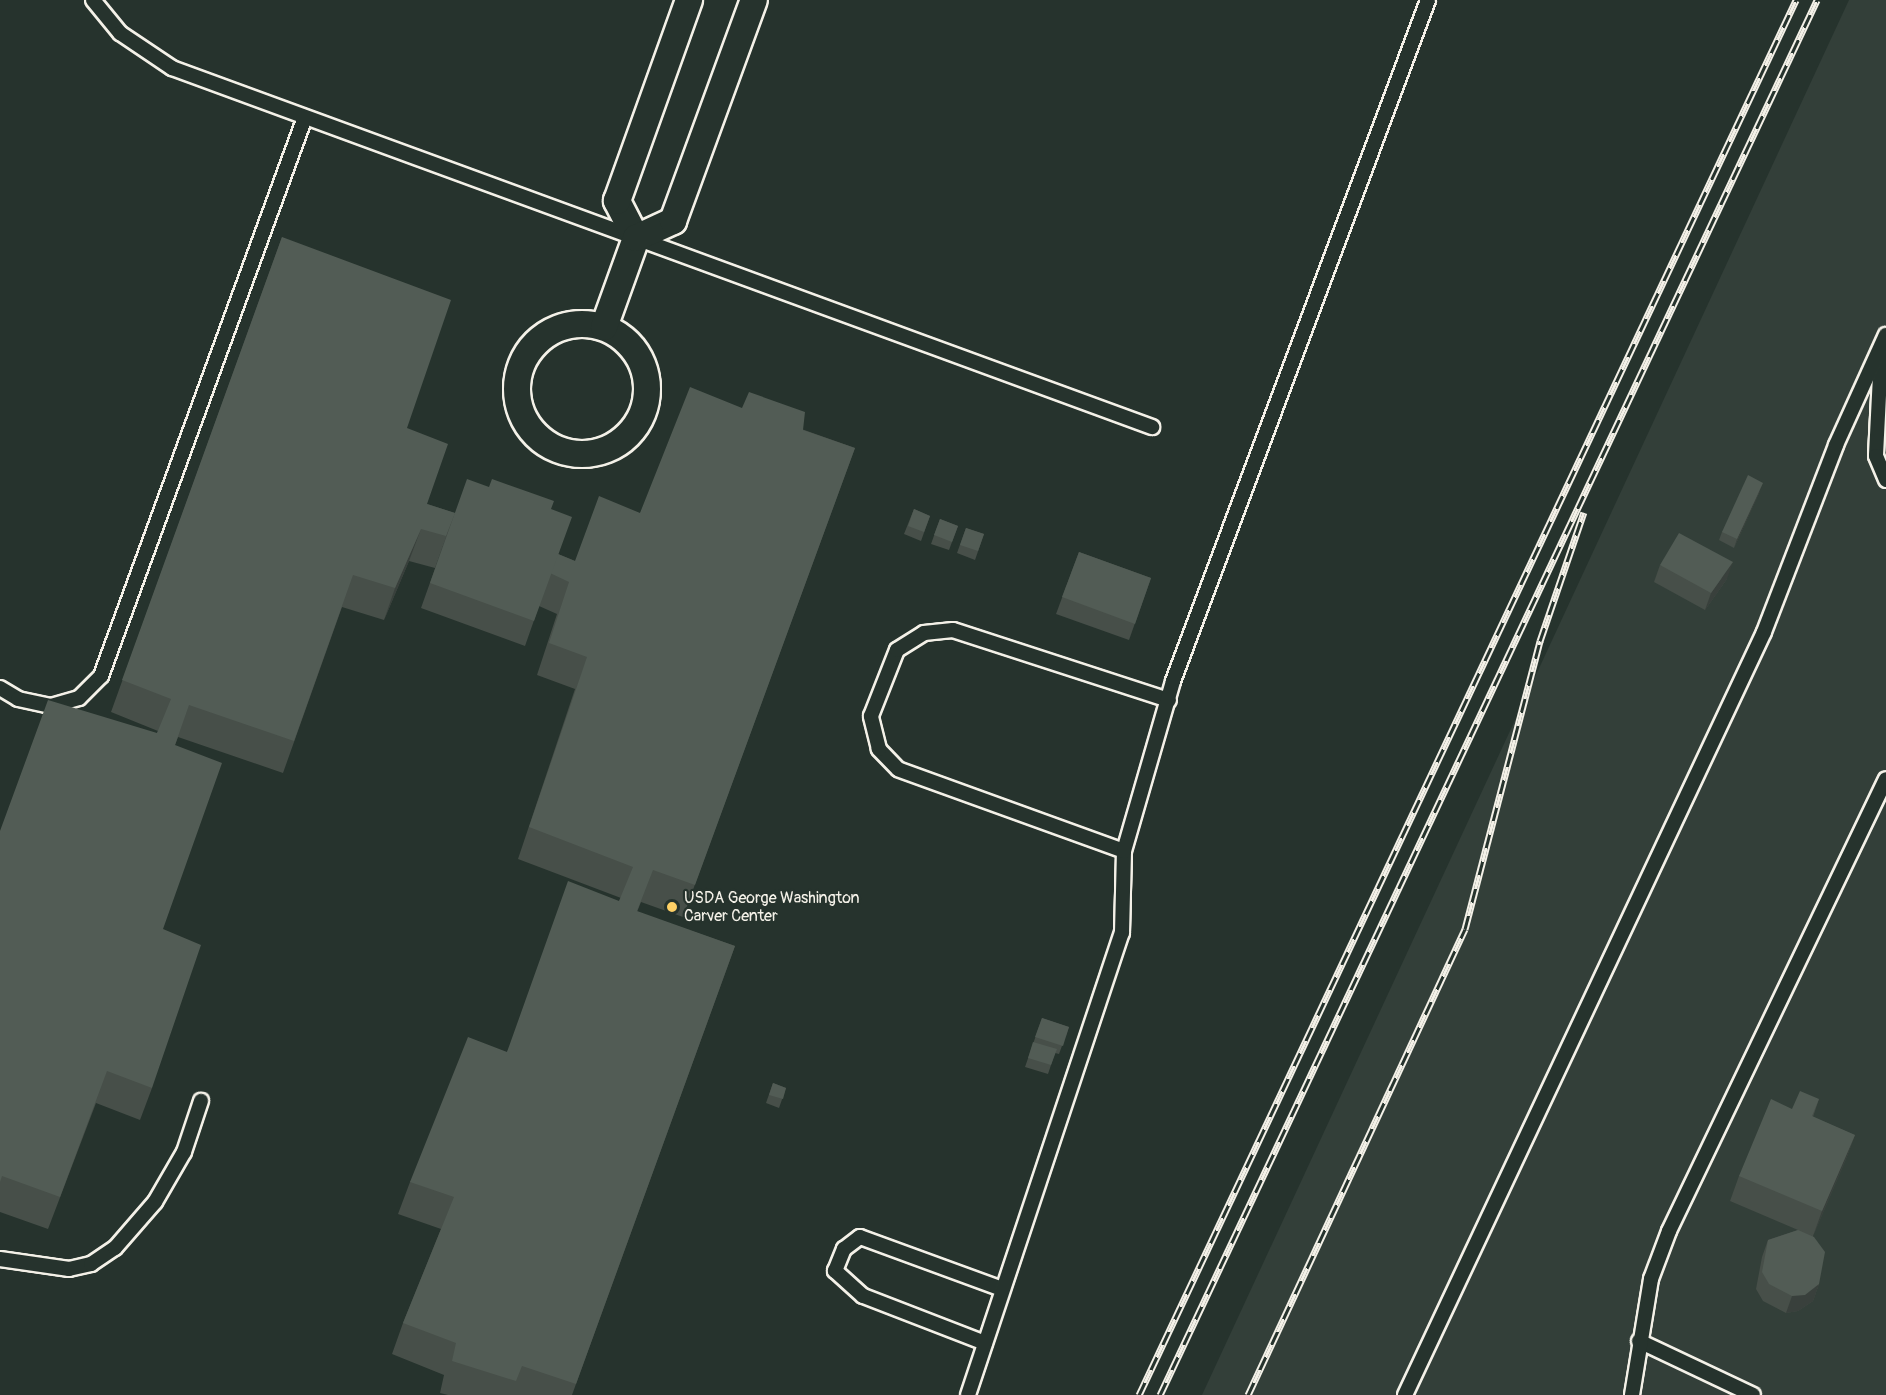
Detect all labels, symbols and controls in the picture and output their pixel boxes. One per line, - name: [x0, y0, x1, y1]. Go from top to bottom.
- place label: USDA George Washington Carver Center: [684, 888, 860, 926]
- marker: USDA George Washington Carver Center: [665, 900, 679, 914]

